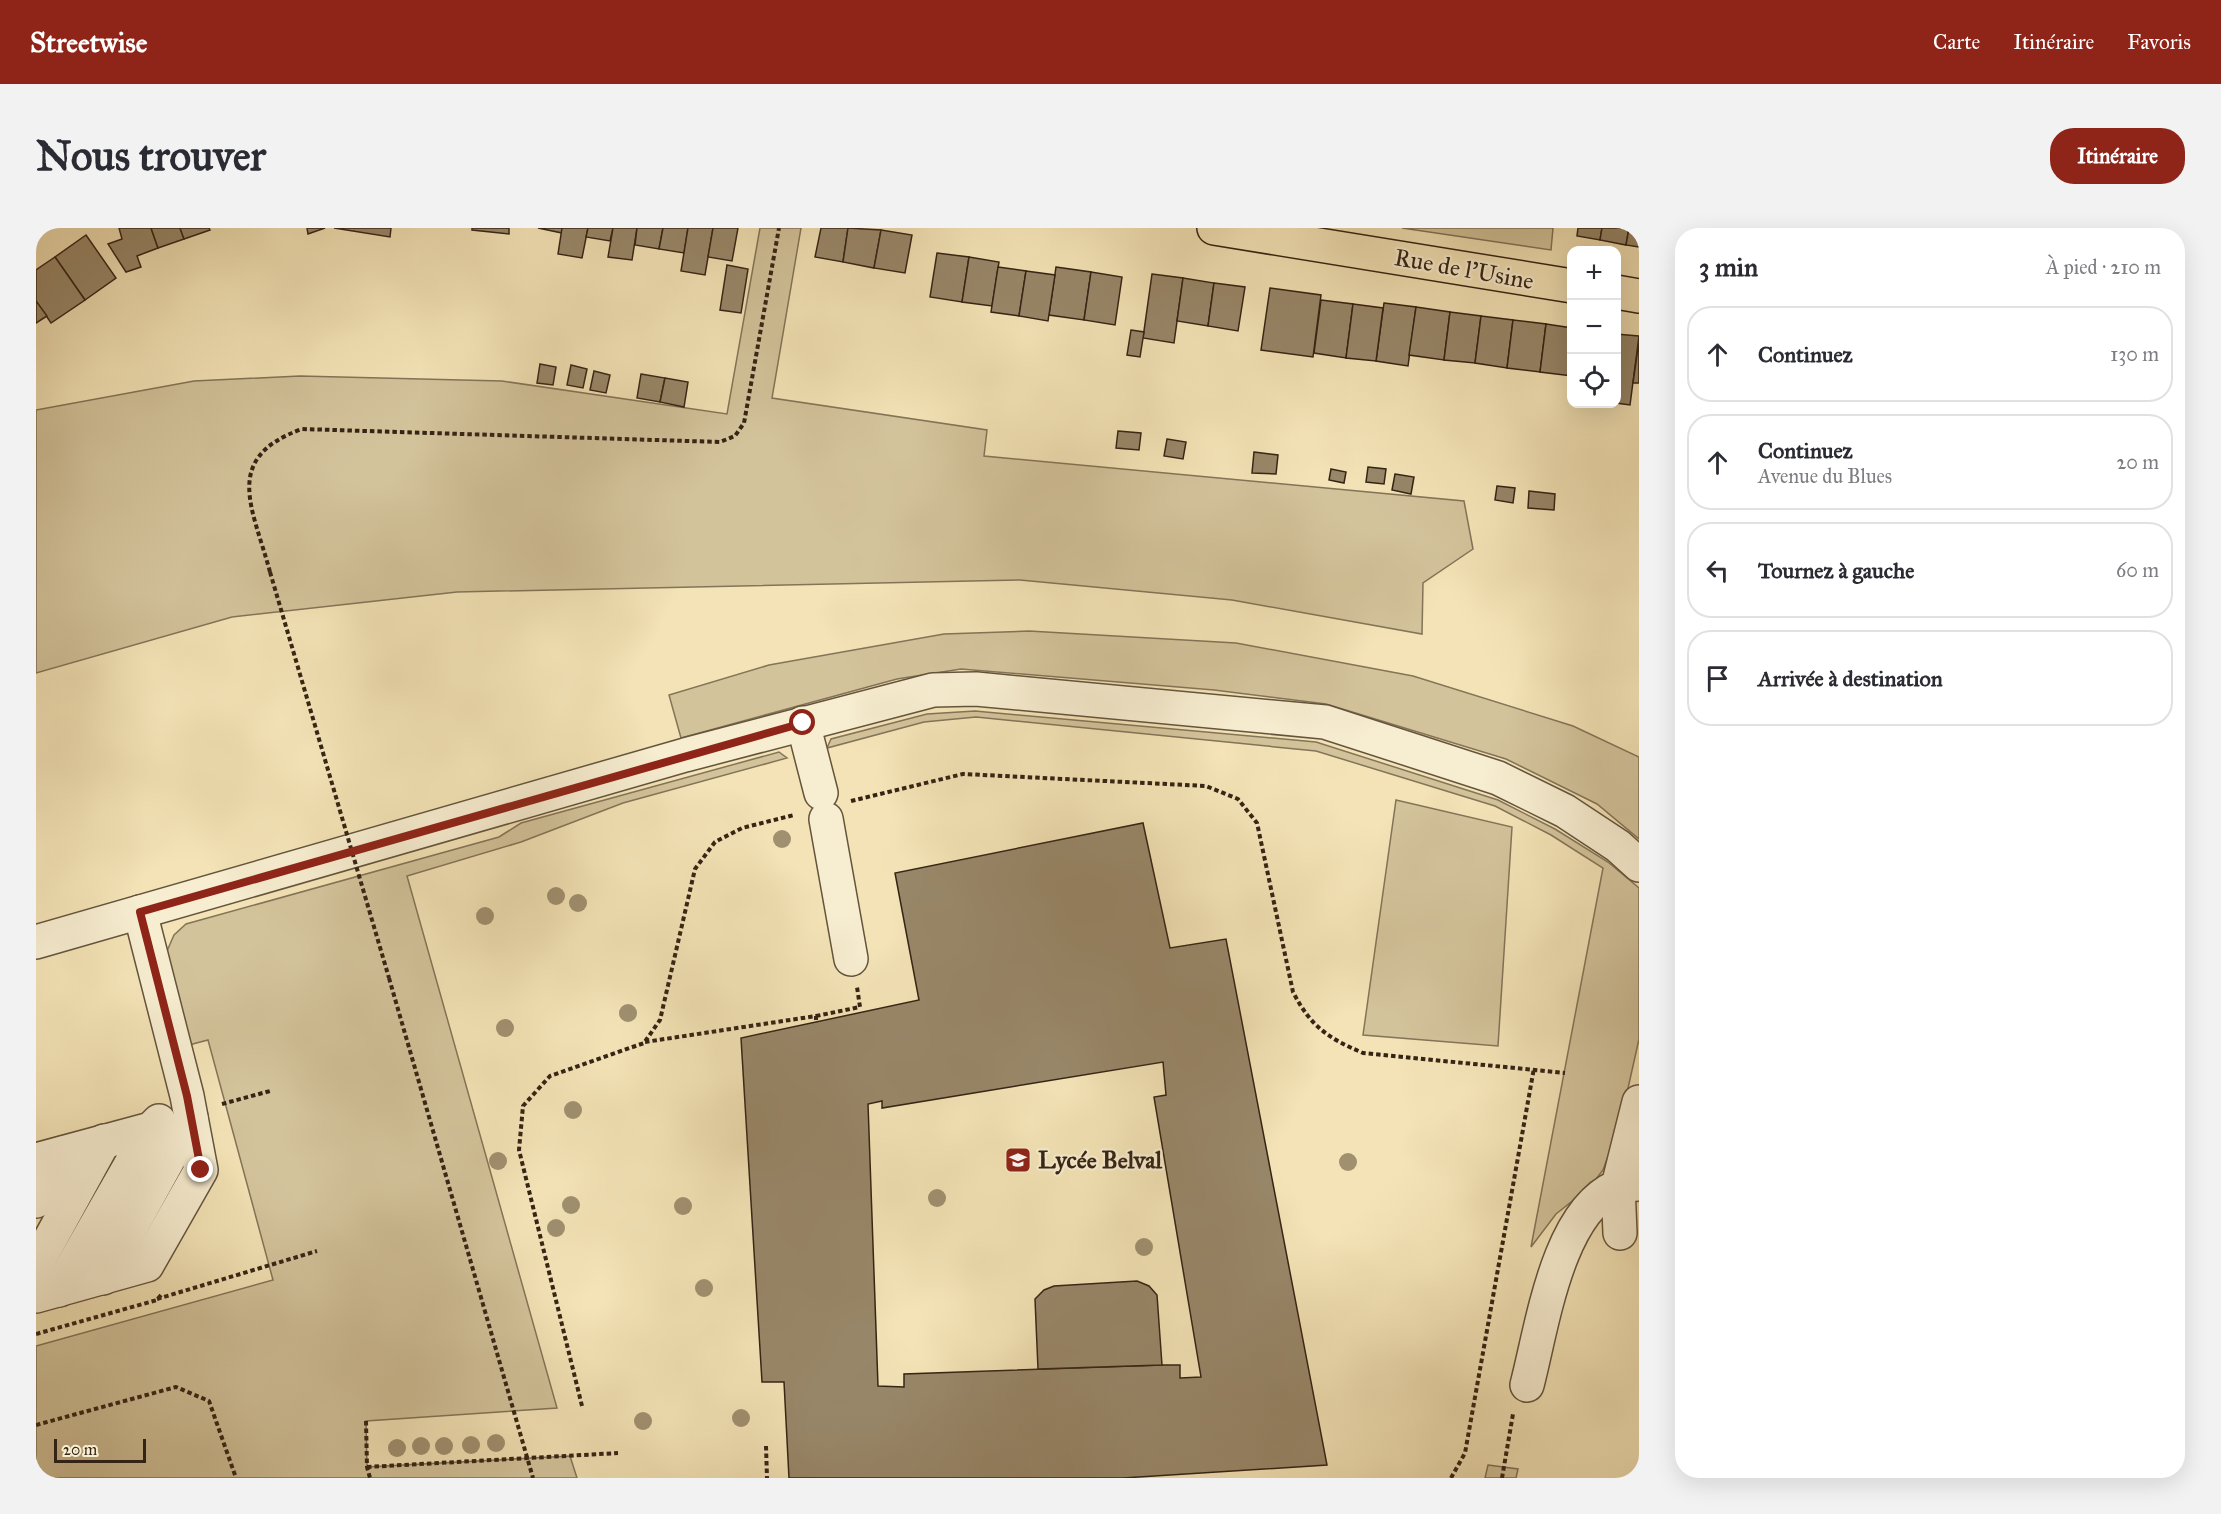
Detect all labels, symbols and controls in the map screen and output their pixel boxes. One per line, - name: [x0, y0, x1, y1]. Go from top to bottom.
- text: Streetwise: [30, 25, 147, 60]
- text: Carte: [1933, 29, 1980, 55]
- text: Itinéraire: [2013, 29, 2094, 55]
- text: Favoris: [2127, 29, 2191, 55]
- button: Itinéraire: [2050, 128, 2185, 184]
- text: Nous trouver: [36, 130, 266, 182]
- street label: Rue de l'Usine: [1392, 242, 1536, 296]
- map controls: [1567, 246, 1621, 408]
- button: +: [1567, 246, 1621, 300]
- text: 3 min: [1699, 251, 1758, 283]
- text: À pied · 210 m: [2046, 255, 2161, 279]
- button: −: [1567, 300, 1621, 354]
- icon: ahead: [1701, 338, 1734, 371]
- text: Continuez: [1758, 341, 1853, 368]
- text: 130 m: [2110, 342, 2159, 366]
- button: locate: [1567, 354, 1621, 408]
- text: Continuez: [1758, 437, 1853, 464]
- icon: ahead: [1701, 446, 1734, 479]
- text: 20 m: [2116, 450, 2159, 474]
- text: Avenue du Blues: [1758, 464, 1892, 488]
- icon: left: [1701, 554, 1734, 587]
- text: Tournez à gauche: [1758, 557, 1914, 584]
- text: 60 m: [2116, 558, 2159, 582]
- icon: arrive: [1701, 662, 1734, 695]
- text: Arrivée à destination: [1758, 665, 1943, 692]
- route start: [789, 709, 815, 735]
- school or university icon: Lycée Belval: [1003, 1145, 1033, 1175]
- place label: Lycée Belval: [1038, 1145, 1162, 1175]
- route end: [187, 1156, 213, 1182]
- scale bar: [54, 1436, 146, 1464]
- text: 20 m: [63, 1440, 97, 1459]

